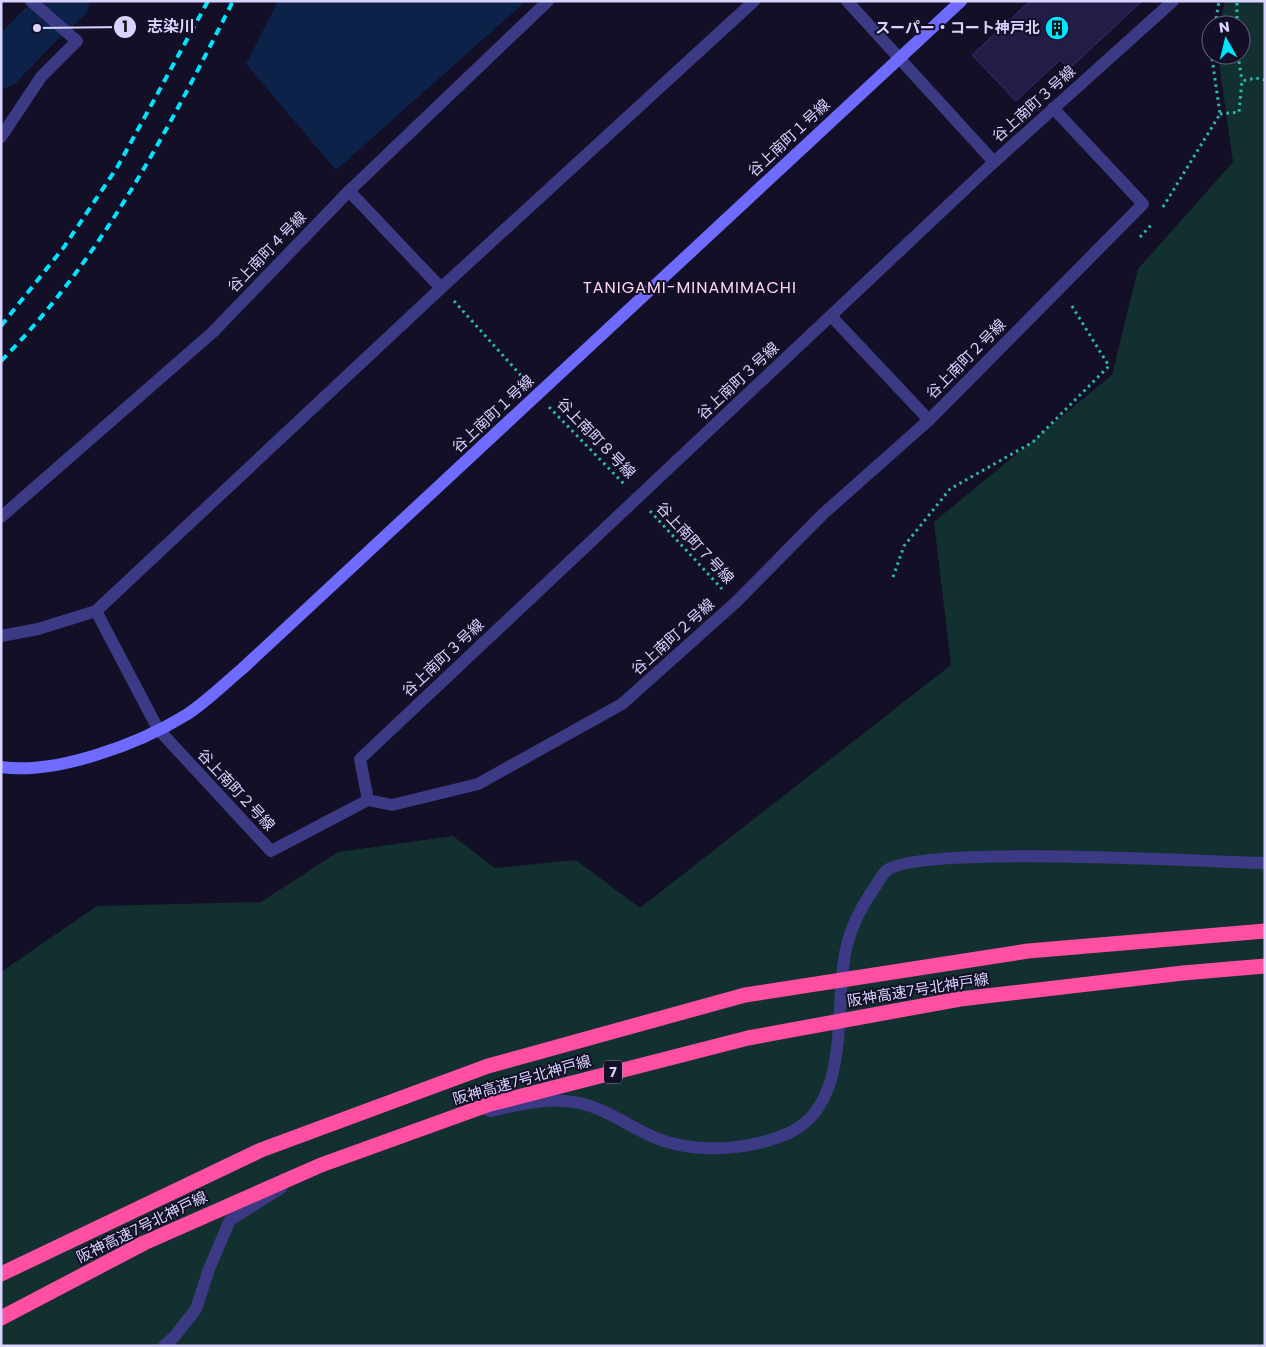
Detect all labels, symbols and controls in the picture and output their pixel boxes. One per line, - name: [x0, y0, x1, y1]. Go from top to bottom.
- callout: 志染川: [112, 11, 205, 42]
- text: 志染川: [147, 15, 195, 38]
- building icon: スーパー・コート神戸北: [1044, 15, 1070, 41]
- north arrow: [1201, 15, 1251, 65]
- text: 1: [122, 16, 128, 37]
- text: N: [1218, 16, 1231, 38]
- place label: スーパー・コート神戸北: [875, 17, 1040, 38]
- street label: 谷上南町３号線: [988, 61, 1080, 147]
- street label: 谷上南町１号線: [743, 94, 834, 181]
- street label: 谷上南町４号線: [223, 207, 311, 297]
- district label: TANIGAMI-MINAMIMACHI: [583, 276, 797, 299]
- street label: 谷上南町２号線: [921, 314, 1010, 403]
- street label: 谷上南町３号線: [692, 337, 783, 424]
- street label: 谷上南町１号線: [447, 370, 538, 457]
- street label: 谷上南町８号線: [552, 393, 640, 483]
- street label: 谷上南町７号線: [652, 497, 739, 588]
- street label: 谷上南町２号線: [627, 594, 719, 680]
- street label: 谷上南町３号線: [397, 614, 488, 701]
- street label: 谷上南町２号線: [193, 744, 280, 835]
- street label: 阪神高速7号北神戸線: [846, 968, 990, 1011]
- street label: 阪神高速7号北神戸線: [450, 1050, 594, 1109]
- road number: 7: [604, 1060, 622, 1084]
- street label: 阪神高速7号北神戸線: [73, 1186, 211, 1267]

